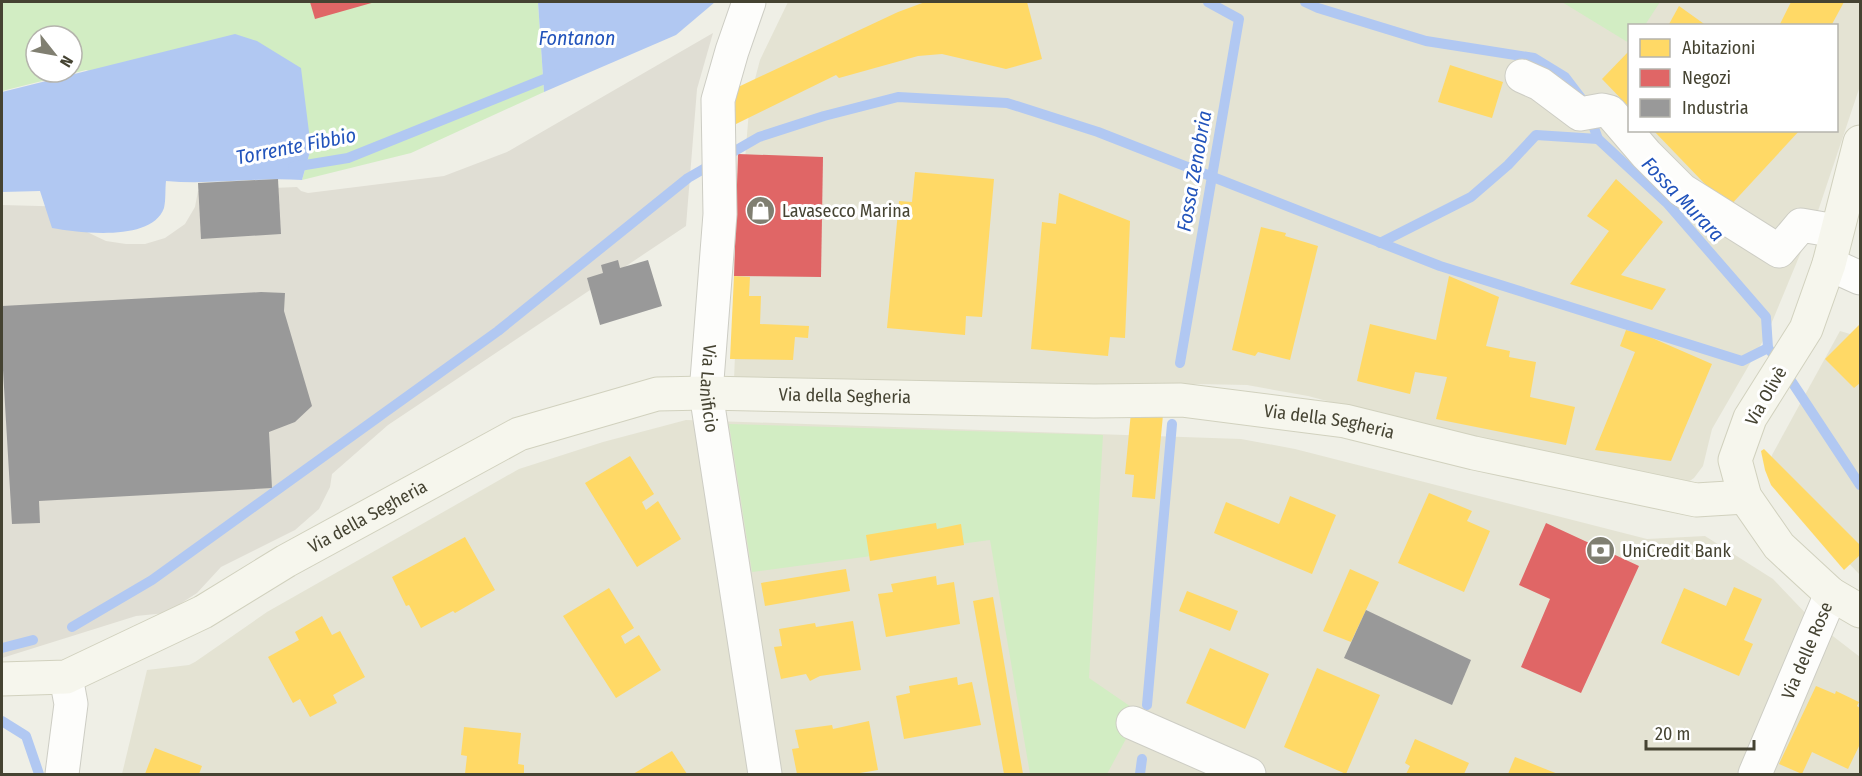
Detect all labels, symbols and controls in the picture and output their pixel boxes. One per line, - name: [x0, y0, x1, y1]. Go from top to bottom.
- north arrow: [24, 24, 84, 84]
- legend: [1628, 24, 1838, 132]
- water label: Fontanon: [539, 26, 615, 50]
- text: Abitazioni: [1682, 37, 1755, 59]
- text: N: [56, 52, 77, 70]
- text: Negozi: [1682, 67, 1731, 89]
- text: Industria: [1682, 97, 1749, 119]
- water label: Fossa Zenobria: [1172, 109, 1216, 233]
- water label: Torrente Fibbio: [234, 123, 358, 169]
- water label: Fossa Murara: [1637, 152, 1729, 246]
- shop icon: Lavasecco Marina: [745, 195, 777, 227]
- place label: Lavasecco Marina: [782, 200, 911, 222]
- street label: Via Lanificio: [695, 344, 723, 434]
- street label: Via Olivè: [1740, 363, 1792, 429]
- street label: Via della Segheria: [779, 384, 911, 408]
- street label: Via della Segheria: [1263, 400, 1397, 444]
- street label: Via della Segheria: [304, 475, 431, 558]
- bank icon: UniCredit Bank: [1585, 535, 1617, 567]
- place label: UniCredit Bank: [1622, 540, 1732, 562]
- street label: Via delle Rose: [1777, 598, 1837, 703]
- scale bar: [1646, 713, 1754, 751]
- text: 20 m: [1655, 723, 1690, 745]

